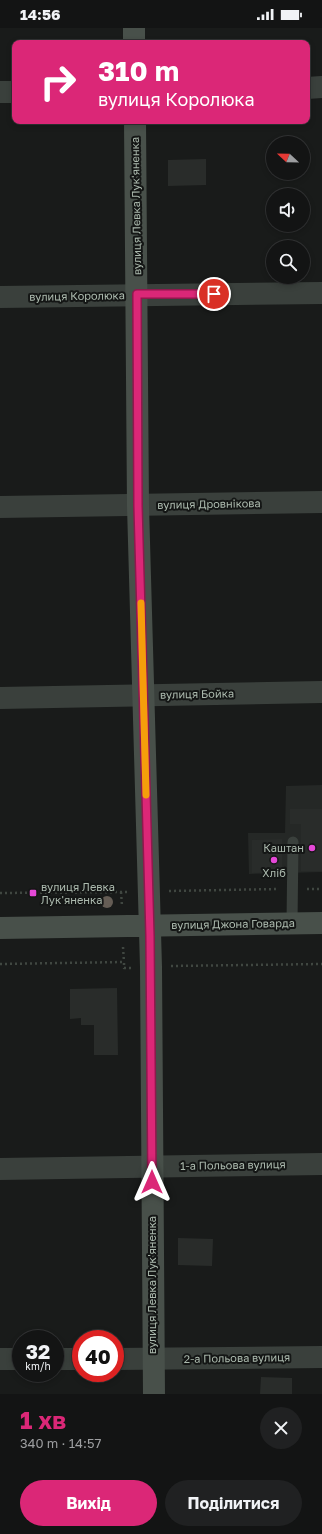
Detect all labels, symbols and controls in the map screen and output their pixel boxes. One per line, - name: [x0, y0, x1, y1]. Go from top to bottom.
- text: 14:56: [20, 5, 61, 23]
- text: 310 m: [98, 54, 179, 87]
- icon: right: [32, 56, 84, 108]
- text: вулиця Королюка: [98, 88, 255, 110]
- north arrow: [266, 136, 310, 180]
- map controls: [266, 136, 310, 284]
- street label: вулиця Левка Лук'яненка: [128, 137, 143, 275]
- button: sound: [266, 188, 310, 232]
- button: search: [266, 240, 310, 284]
- pin: [197, 277, 231, 311]
- icon: arrive: [203, 283, 225, 305]
- street label: вулиця Королюка: [29, 288, 125, 303]
- street label: вулиця Дровнікова: [157, 496, 261, 511]
- street label: вулиця Бойка: [160, 686, 234, 701]
- place label: Каштан: [263, 841, 304, 854]
- marker: Каштан: [307, 843, 317, 853]
- marker: Хліб: [269, 855, 279, 865]
- place label: Хліб: [262, 866, 286, 879]
- place label: вулиця Левка Лук'яненка: [41, 880, 115, 906]
- marker: вулиця Левка Лук'яненка: [28, 888, 38, 898]
- street label: вулиця Джона Говарда: [171, 916, 295, 931]
- street label: 1-а Польова вулиця: [180, 1157, 286, 1172]
- position arrow: [131, 1161, 173, 1203]
- street label: вулиця Левка Лук'яненка: [145, 1216, 158, 1354]
- speed limit sign: 40: [72, 1330, 124, 1382]
- text: 32: [26, 1339, 50, 1363]
- street label: 2-а Польова вулиця: [184, 1350, 290, 1365]
- text: km/h: [25, 1360, 51, 1372]
- text: 1 хв: [20, 1405, 66, 1434]
- button: close: [260, 1407, 302, 1449]
- text: 340 m · 14:57: [20, 1435, 101, 1451]
- button: Вихід: [20, 1480, 157, 1526]
- button: Поділитися: [165, 1480, 302, 1526]

